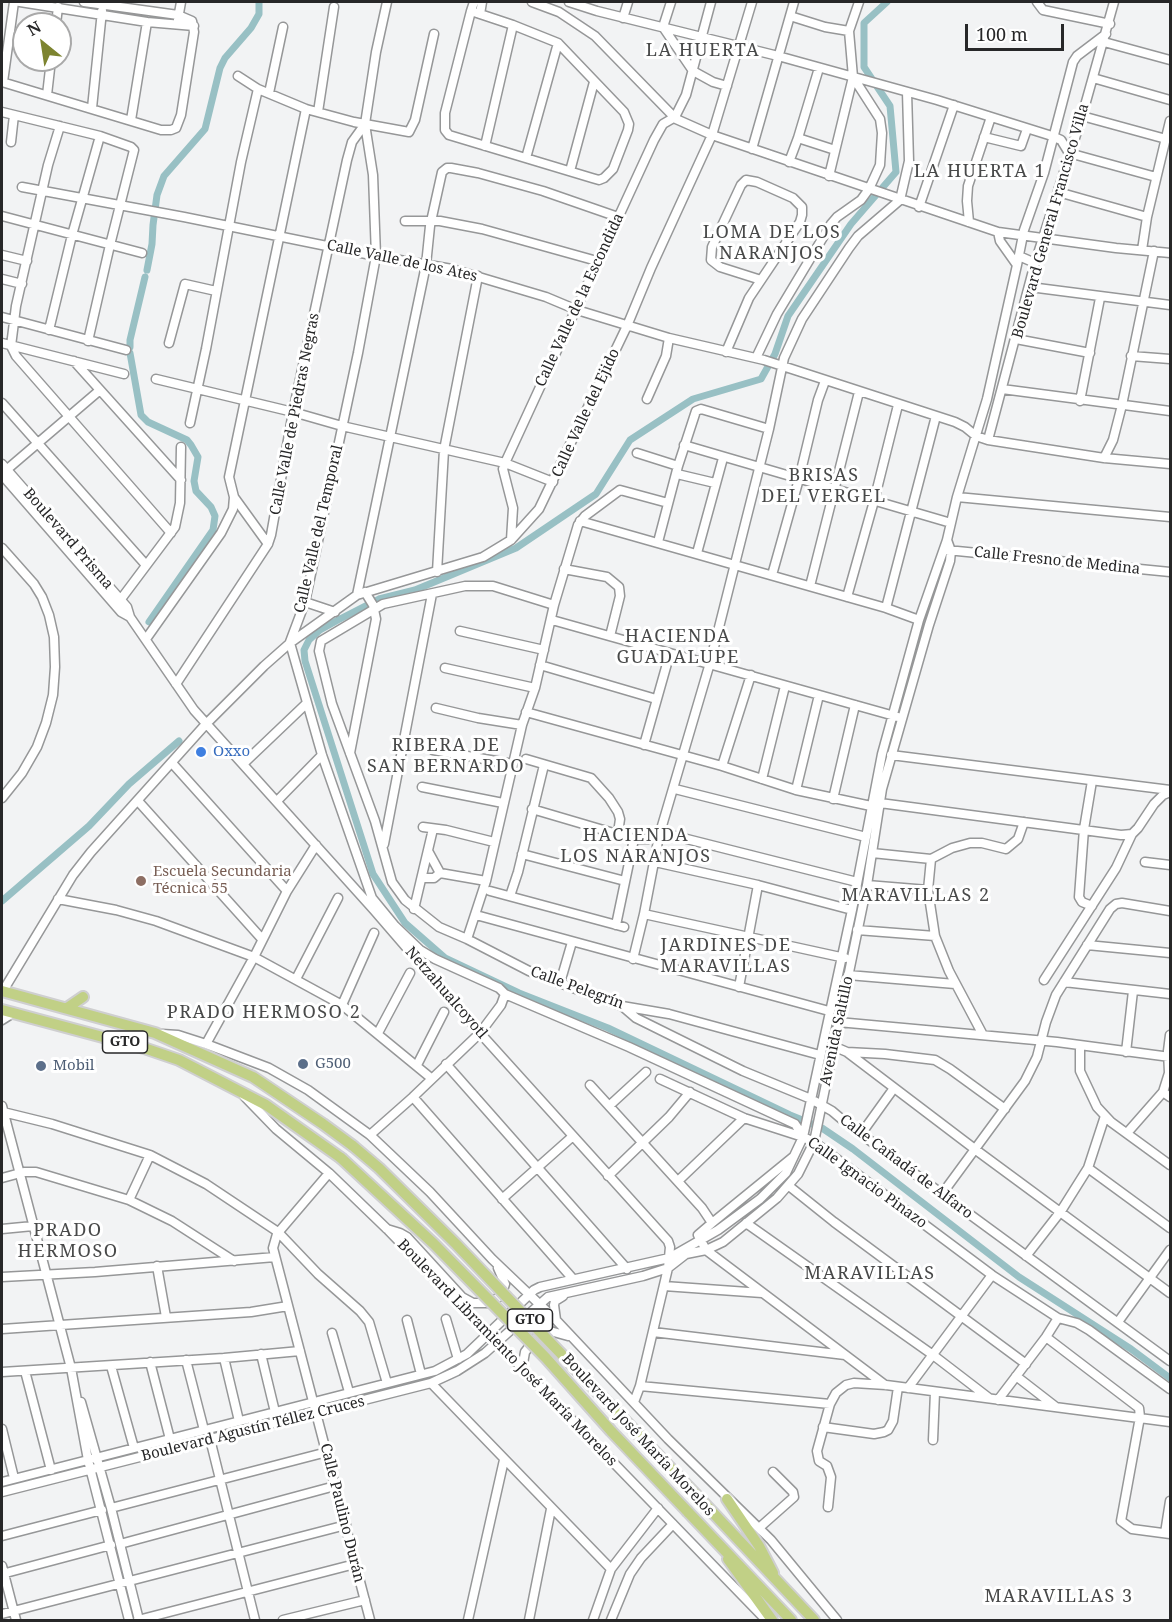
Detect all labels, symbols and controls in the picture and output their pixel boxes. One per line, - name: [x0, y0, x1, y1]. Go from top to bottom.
- north arrow: [12, 12, 72, 72]
- scale bar: [968, 12, 1067, 50]
- text: N: [23, 15, 45, 41]
- text: 100 m: [976, 22, 1028, 46]
- district label: LA HUERTA: [646, 40, 760, 62]
- street label: Boulevard General Francisco Villa: [1009, 102, 1093, 340]
- district label: LA HUERTA 1: [914, 161, 1046, 183]
- street label: Calle Valle de la Escondida: [532, 210, 628, 390]
- district label: LOMA DE LOS NARANJOS: [703, 222, 841, 264]
- street label: Calle Valle de los Ates: [325, 236, 479, 286]
- street label: Calle Valle de Piedras Negras: [267, 311, 323, 517]
- street label: Calle Valle del Ejido: [548, 346, 624, 480]
- street label: Calle Valle del Temporal: [291, 443, 347, 615]
- district label: BRISAS DEL VERGEL: [761, 465, 887, 508]
- street label: Boulevard Prisma: [19, 485, 117, 593]
- street label: Calle Fresno de Medina: [973, 543, 1141, 579]
- district label: HACIENDA GUADALUPE: [616, 626, 740, 668]
- district label: RIBERA DE SAN BERNARDO: [367, 735, 525, 777]
- place label: Oxxo: [213, 743, 250, 761]
- marker: Oxxo: [194, 745, 208, 759]
- district label: HACIENDA LOS NARANJOS: [560, 825, 712, 868]
- place label: Escuela Secundaria Técnica 55: [153, 863, 292, 898]
- marker: Escuela Secundaria Técnica 55: [134, 874, 148, 888]
- district label: MARAVILLAS 2: [841, 885, 991, 907]
- district label: JARDINES DE MARAVILLAS: [660, 935, 792, 978]
- street label: Netzahualcoyotl: [401, 943, 491, 1043]
- street label: Calle Pelegrín: [528, 963, 626, 1013]
- street label: Avenida Saltillo: [817, 974, 857, 1088]
- district label: PRADO HERMOSO 2: [167, 1002, 361, 1024]
- road number: GTO: [102, 1031, 148, 1053]
- place label: G500: [315, 1055, 351, 1073]
- place label: Mobil: [53, 1057, 94, 1075]
- marker: G500: [296, 1057, 310, 1071]
- marker: Mobil: [34, 1059, 48, 1073]
- street label: Calle Cañadá de Alfaro: [836, 1111, 976, 1223]
- street label: Calle Ignacio Pinazo: [804, 1134, 930, 1232]
- district label: PRADO HERMOSO: [17, 1220, 119, 1262]
- street label: Boulevard Libramiento José María Morelos: [393, 1236, 621, 1470]
- district label: MARAVILLAS: [804, 1263, 936, 1285]
- road number: GTO: [508, 1309, 552, 1331]
- street label: Boulevard José María Morelos: [558, 1350, 718, 1520]
- street label: Boulevard Agustín Téllez Cruces: [139, 1392, 367, 1466]
- street label: Calle Paulino Durán: [316, 1441, 368, 1585]
- district label: MARAVILLAS 3: [984, 1586, 1134, 1608]

